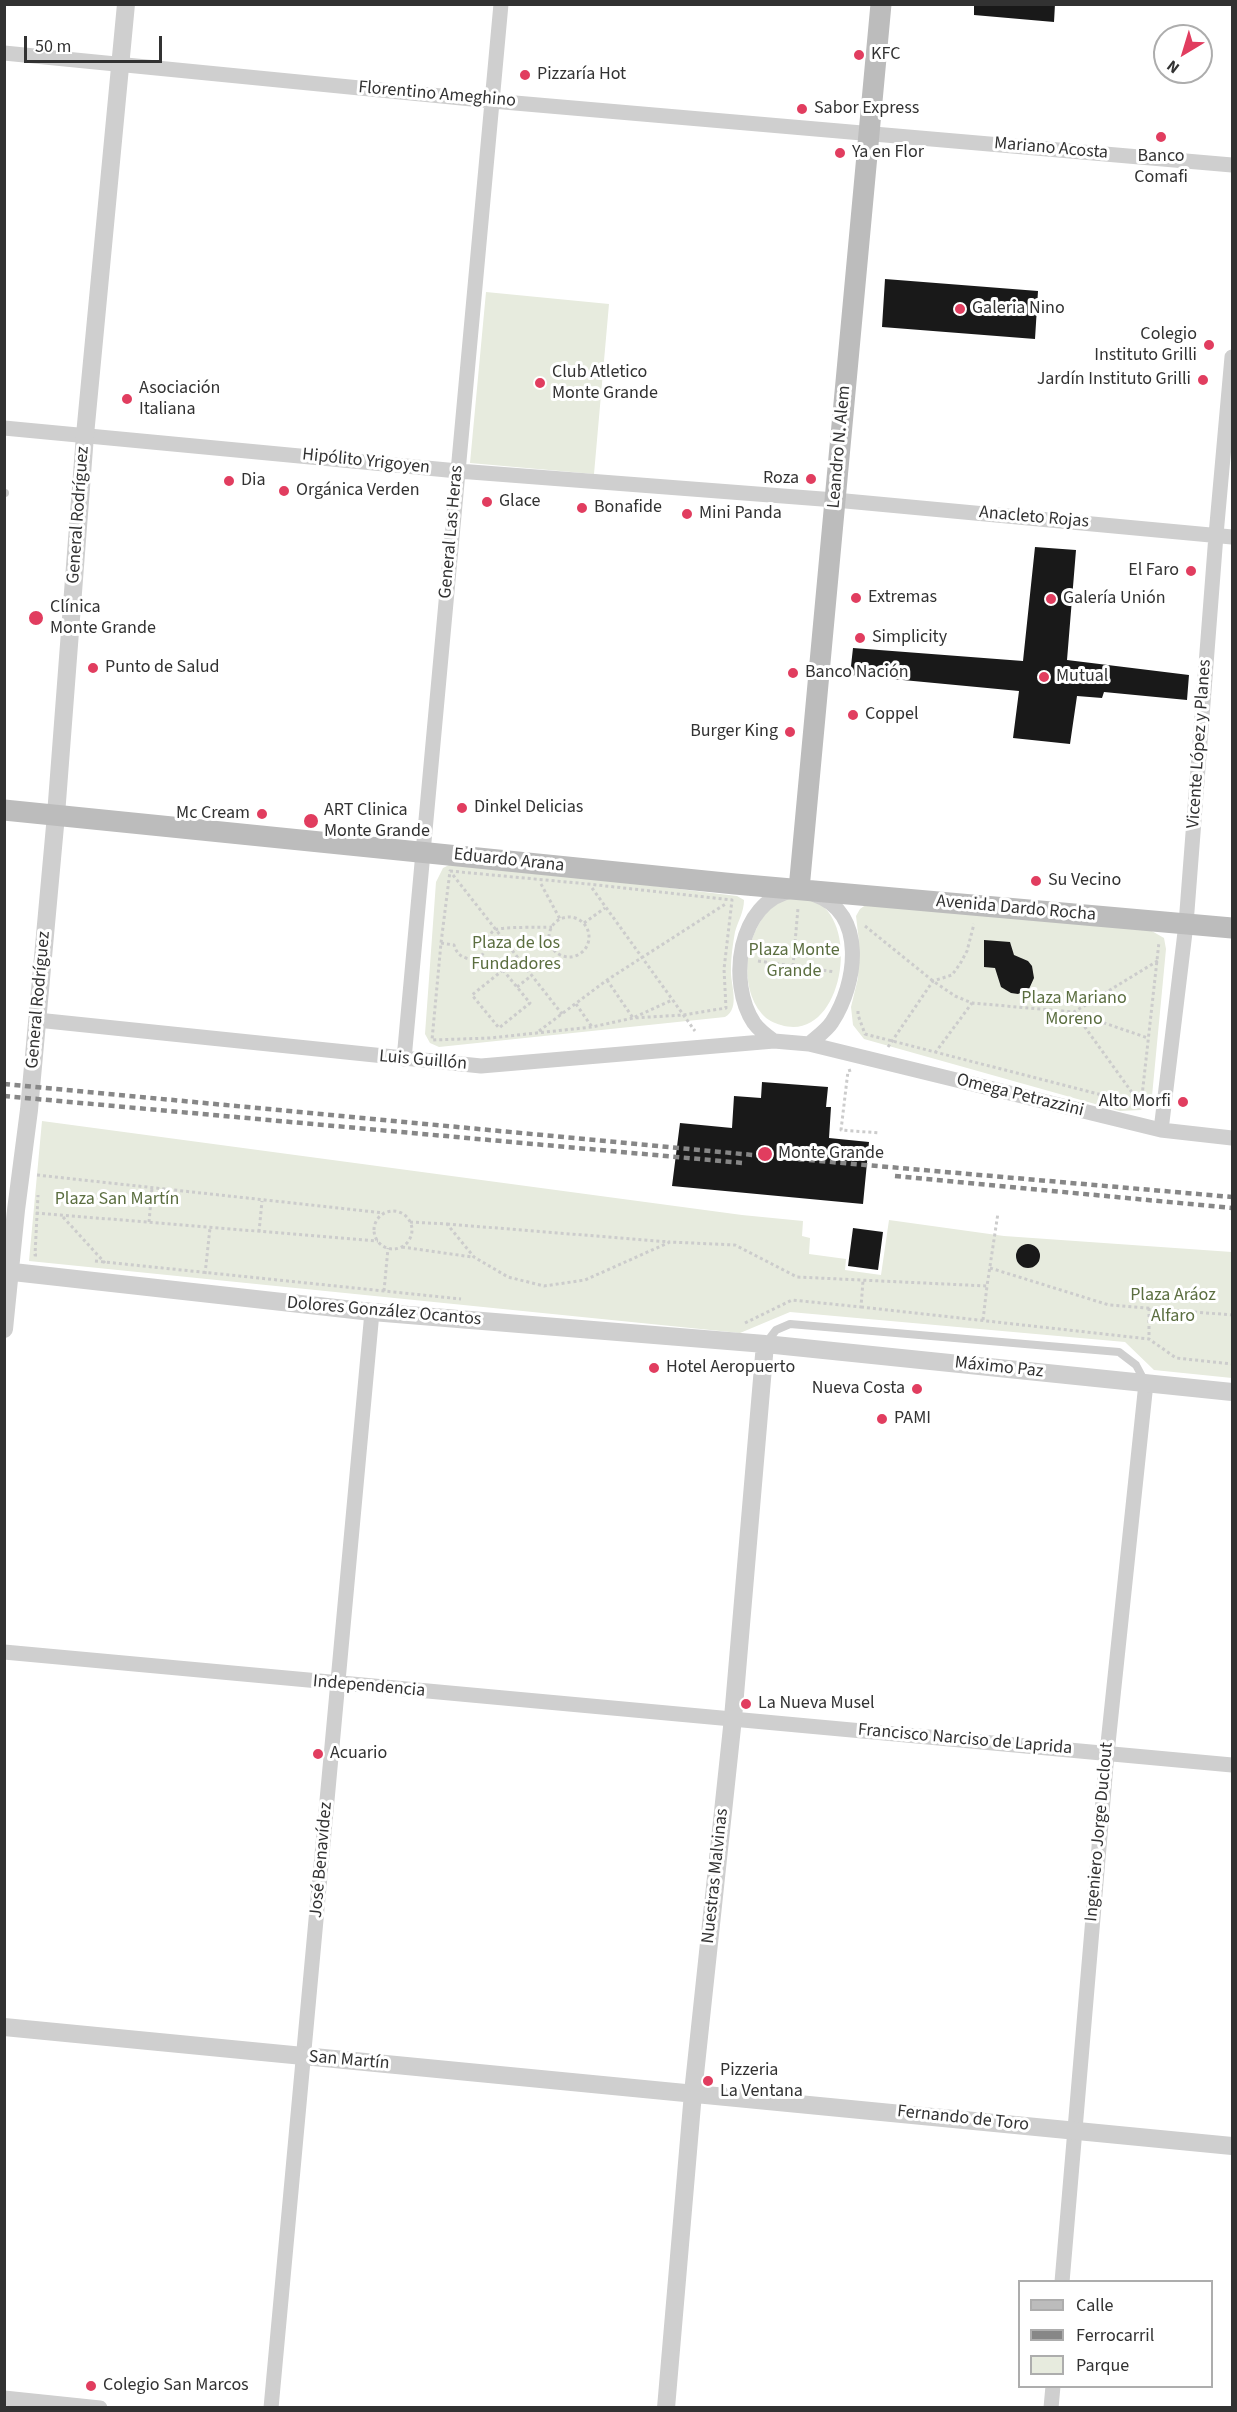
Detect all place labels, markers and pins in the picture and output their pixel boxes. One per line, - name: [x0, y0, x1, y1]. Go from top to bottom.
- place label: KFC: [871, 44, 900, 66]
- marker: KFC: [852, 48, 866, 62]
- place label: Pizzaría Hot: [537, 64, 626, 86]
- marker: Pizzaría Hot: [518, 68, 532, 82]
- place label: Sabor Express: [814, 98, 919, 120]
- marker: Sabor Express: [795, 102, 809, 116]
- marker: Banco Comafi: [1154, 130, 1168, 144]
- place label: Ya en Flor: [852, 142, 924, 164]
- marker: Ya en Flor: [833, 146, 847, 160]
- place label: Banco Comafi: [1134, 146, 1188, 188]
- place label: Galeria Nino: [972, 298, 1065, 320]
- marker: Galeria Nino: [953, 302, 967, 316]
- place label: Colegio Instituto Grilli: [1094, 324, 1197, 366]
- marker: Colegio Instituto Grilli: [1202, 338, 1216, 352]
- place label: Club Atletico Monte Grande: [552, 362, 658, 404]
- place label: Jardín Instituto Grilli: [1037, 369, 1191, 391]
- marker: Jardín Instituto Grilli: [1196, 373, 1210, 387]
- marker: Club Atletico Monte Grande: [533, 376, 547, 390]
- place label: Asociación Italiana: [139, 378, 220, 420]
- marker: Asociación Italiana: [120, 392, 134, 406]
- place label: Roza: [763, 468, 799, 490]
- place label: Dia: [241, 470, 266, 492]
- marker: Roza: [804, 472, 818, 486]
- marker: Dia: [222, 474, 236, 488]
- place label: Orgánica Verden: [296, 480, 420, 502]
- marker: Orgánica Verden: [277, 484, 291, 498]
- place label: Glace: [499, 491, 541, 513]
- marker: Glace: [480, 495, 494, 509]
- place label: Bonafide: [594, 497, 662, 519]
- marker: Bonafide: [575, 501, 589, 515]
- place label: Mini Panda: [699, 503, 782, 525]
- marker: Mini Panda: [680, 507, 694, 521]
- place label: El Faro: [1128, 560, 1179, 582]
- marker: El Faro: [1184, 564, 1198, 578]
- place label: Extremas: [868, 587, 937, 609]
- place label: Galería Unión: [1063, 588, 1166, 610]
- marker: Extremas: [849, 591, 863, 605]
- marker: Galería Unión: [1044, 592, 1058, 606]
- place label: Clínica Monte Grande: [50, 597, 156, 640]
- marker: Clínica Monte Grande: [27, 609, 45, 627]
- place label: Simplicity: [872, 627, 947, 649]
- marker: Simplicity: [853, 631, 867, 645]
- place label: Punto de Salud: [105, 657, 220, 679]
- marker: Punto de Salud: [86, 661, 100, 675]
- place label: Banco Nación: [805, 662, 909, 684]
- marker: Banco Nación: [786, 666, 800, 680]
- place label: Mutual: [1056, 666, 1108, 688]
- marker: Mutual: [1037, 670, 1051, 684]
- place label: Coppel: [865, 704, 919, 726]
- marker: Coppel: [846, 708, 860, 722]
- place label: Burger King: [690, 721, 778, 743]
- marker: Burger King: [783, 725, 797, 739]
- place label: Dinkel Delicias: [474, 797, 583, 819]
- place label: ART Clinica Monte Grande: [324, 800, 430, 842]
- marker: Dinkel Delicias: [455, 801, 469, 815]
- place label: Mc Cream: [176, 803, 250, 825]
- marker: Mc Cream: [255, 807, 269, 821]
- marker: ART Clinica Monte Grande: [302, 812, 320, 830]
- place label: Su Vecino: [1048, 870, 1121, 892]
- marker: Su Vecino: [1029, 874, 1043, 888]
- place label: Alto Morfi: [1099, 1091, 1171, 1113]
- marker: Alto Morfi: [1176, 1095, 1190, 1109]
- place label: Monte Grande: [778, 1143, 884, 1165]
- marker: Monte Grande: [756, 1145, 774, 1163]
- place label: Hotel Aeropuerto: [666, 1357, 795, 1379]
- marker: Hotel Aeropuerto: [647, 1361, 661, 1375]
- place label: Nueva Costa: [812, 1378, 905, 1400]
- marker: Nueva Costa: [910, 1382, 924, 1396]
- place label: PAMI: [894, 1408, 931, 1430]
- marker: PAMI: [875, 1412, 889, 1426]
- place label: La Nueva Musel: [758, 1693, 875, 1715]
- marker: La Nueva Musel: [739, 1697, 753, 1711]
- place label: Acuario: [330, 1743, 387, 1765]
- marker: Acuario: [311, 1747, 325, 1761]
- place label: Pizzeria La Ventana: [720, 2060, 803, 2102]
- marker: Pizzeria La Ventana: [701, 2074, 715, 2088]
- place label: Colegio San Marcos: [103, 2375, 249, 2397]
- marker: Colegio San Marcos: [84, 2379, 98, 2393]

